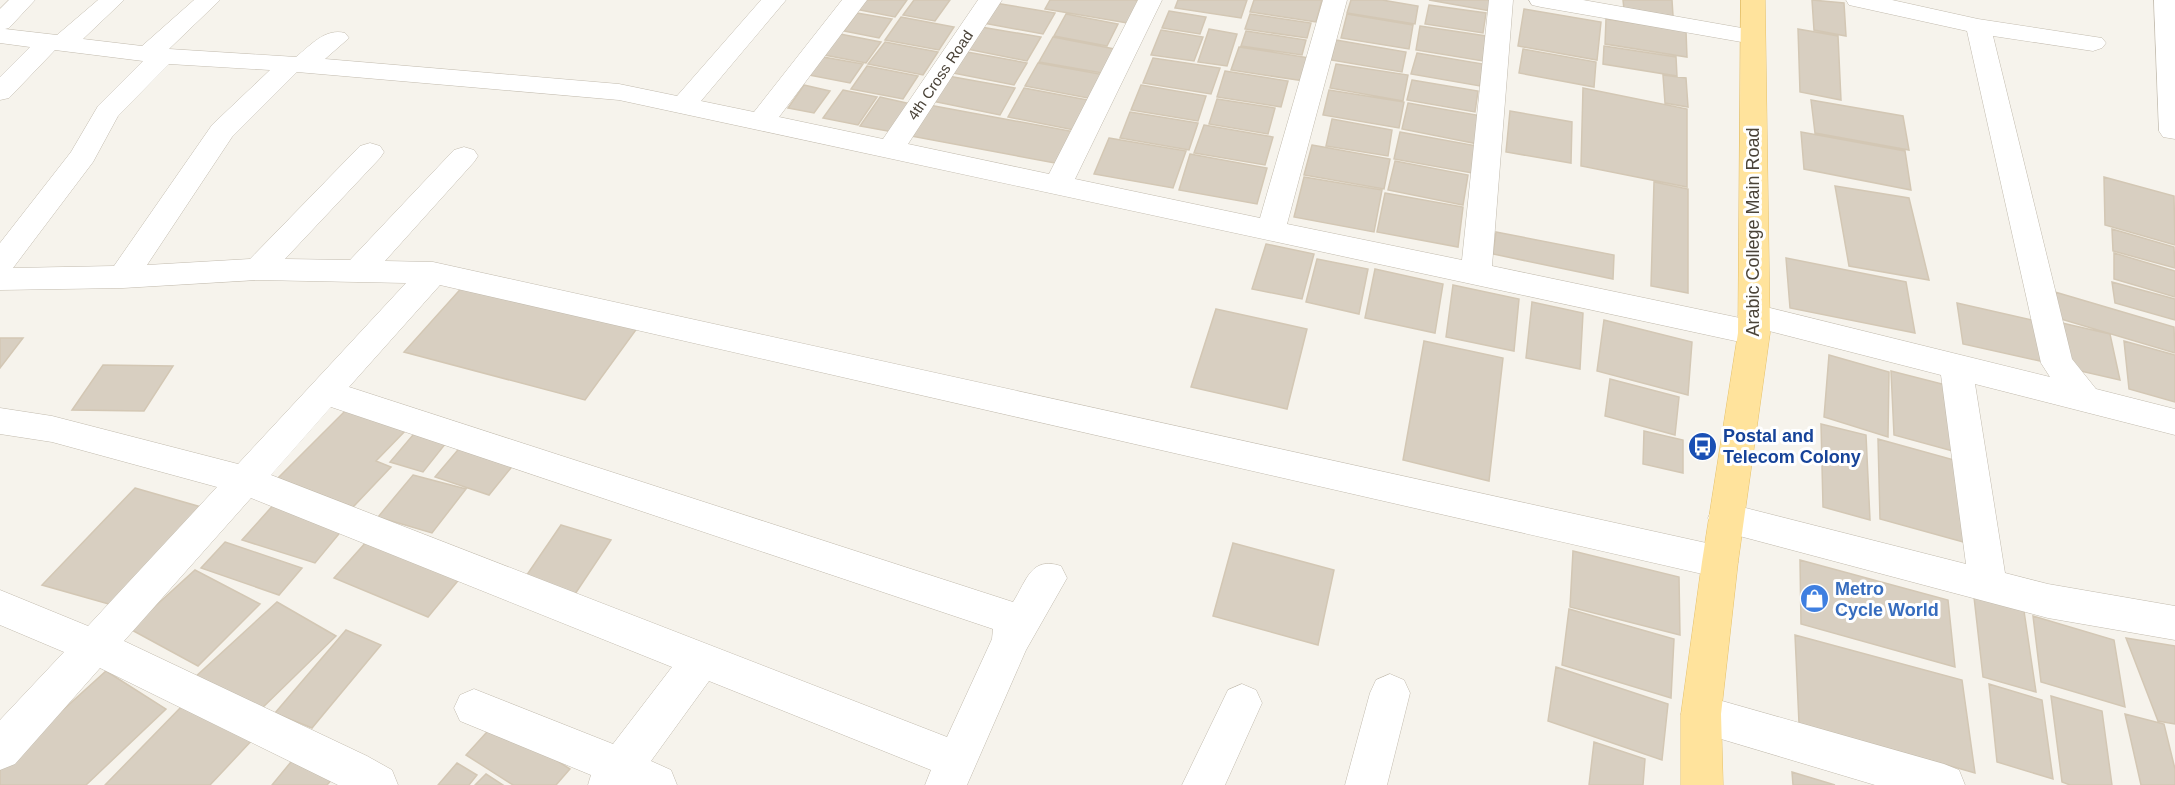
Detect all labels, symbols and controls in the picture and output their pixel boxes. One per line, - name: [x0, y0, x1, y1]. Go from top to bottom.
- street label: 4th Cross Road: [904, 27, 976, 123]
- street label: Arabic College Main Road: [1743, 127, 1763, 337]
- place label: Postal and Telecom Colony: [1723, 426, 1861, 467]
- bus stop icon: Postal and Telecom Colony: [1686, 430, 1718, 462]
- place label: Metro Cycle World: [1835, 579, 1939, 620]
- shop icon: Metro Cycle World: [1798, 583, 1830, 615]

